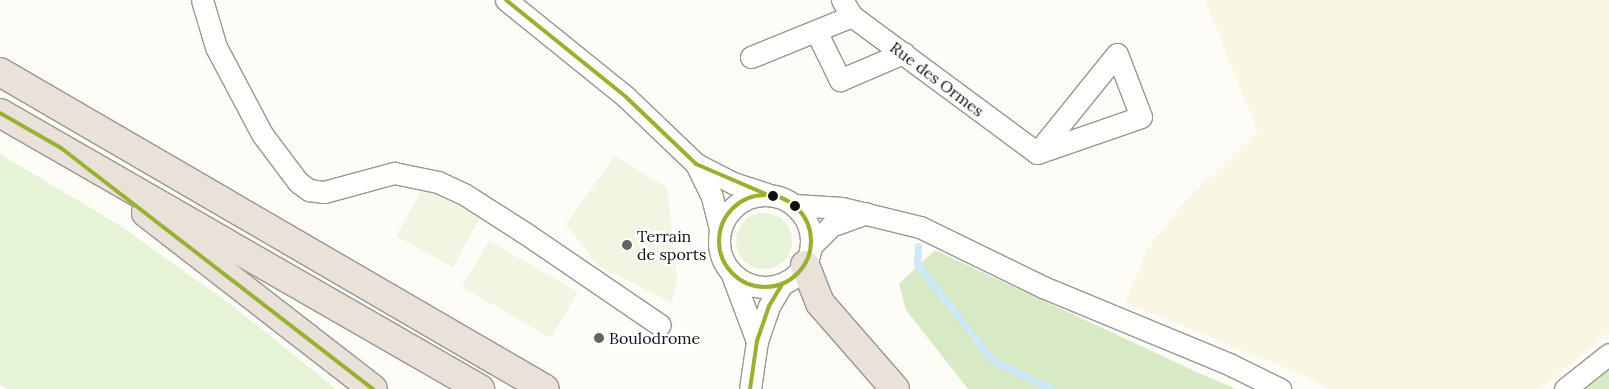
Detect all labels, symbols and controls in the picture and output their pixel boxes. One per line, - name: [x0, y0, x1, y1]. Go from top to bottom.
- street label: Rue des Ormes: [886, 38, 988, 120]
- unlabelled marker: [768, 191, 778, 201]
- unlabelled marker: [790, 201, 800, 211]
- place label: Terrain de sports: [637, 226, 706, 264]
- marker: Terrain de sports: [621, 239, 633, 251]
- place label: Boulodrome: [609, 328, 700, 348]
- marker: Boulodrome: [593, 332, 605, 344]

